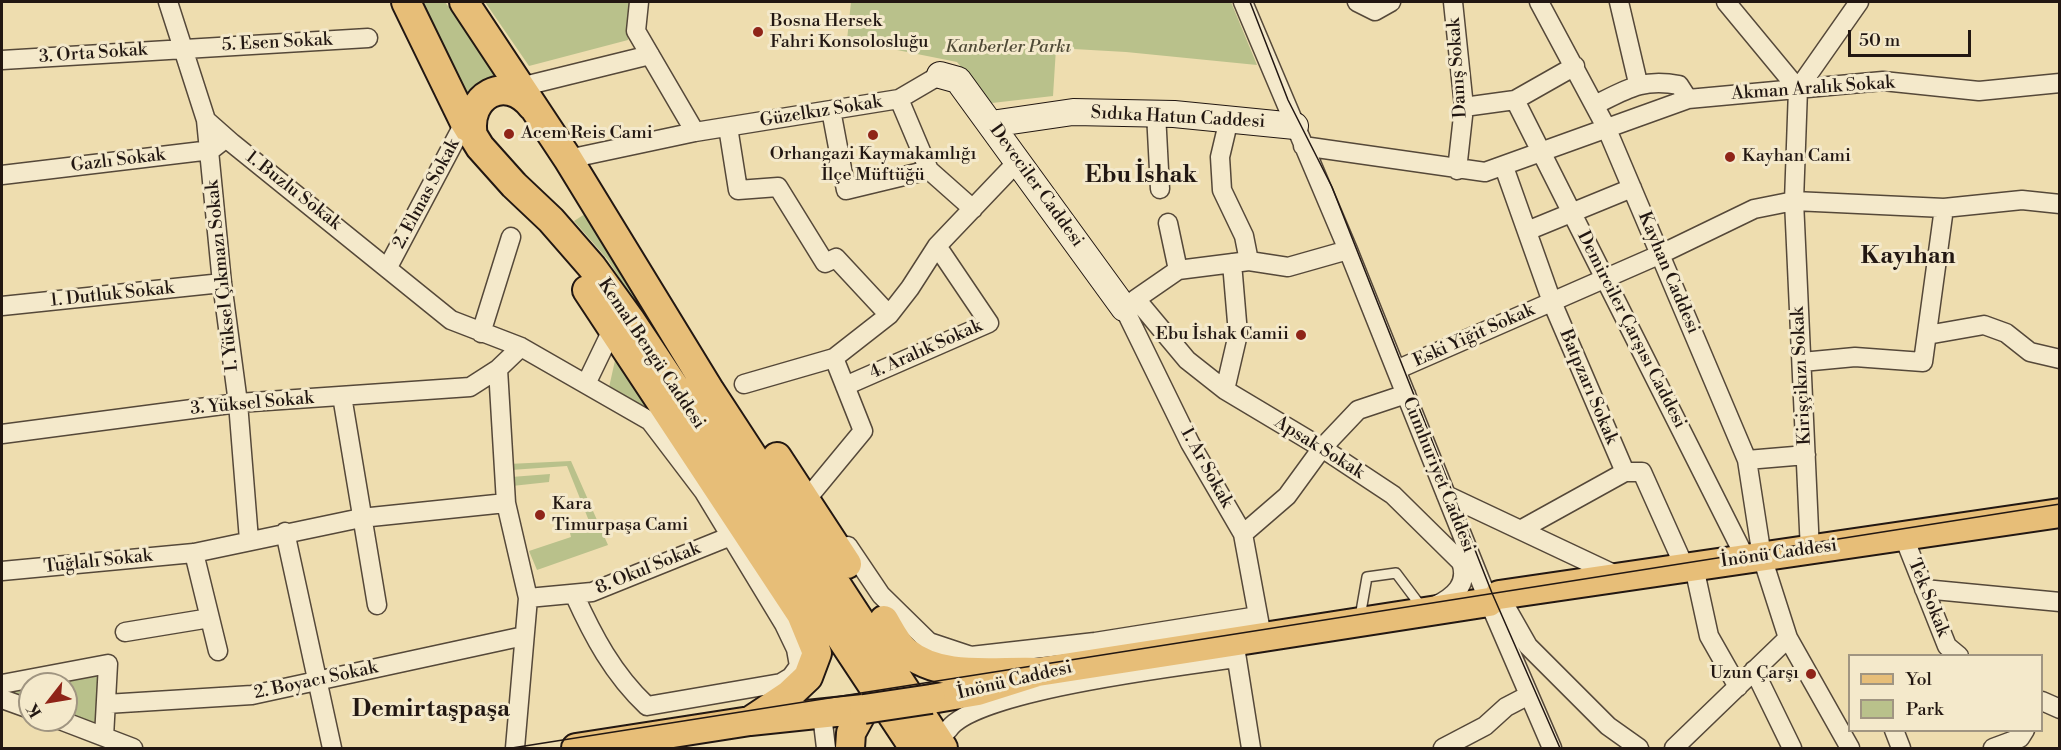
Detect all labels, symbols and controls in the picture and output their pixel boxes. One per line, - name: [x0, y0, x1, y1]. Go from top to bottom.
- place label: Bosna Hersek Fahri Konsolosluğu: [770, 11, 929, 54]
- street label: Danış Sokak: [1444, 17, 1472, 119]
- scale bar: [1851, 18, 1974, 56]
- marker: Bosna Hersek Fahri Konsolosluğu: [751, 25, 765, 39]
- street label: 5. Esen Sokak: [221, 29, 333, 57]
- text: 50 m: [1859, 29, 1900, 52]
- park label: Kanberler Parkı: [945, 37, 1071, 59]
- street label: 3. Orta Sokak: [38, 39, 148, 69]
- street label: Akman Aralık Sokak: [1731, 73, 1895, 105]
- street label: Güzelkız Sokak: [758, 92, 884, 132]
- street label: Sıdıka Hatun Caddesi: [1090, 103, 1266, 133]
- street label: Deveciler Caddesi: [984, 120, 1088, 252]
- place label: Acem Reis Cami: [521, 123, 653, 145]
- marker: Acem Reis Cami: [502, 127, 516, 141]
- marker: Orhangazi Kaymakamlığı İlçe Müftüğü: [866, 128, 880, 142]
- street label: 2. Elmas Sokak: [389, 135, 465, 253]
- street label: Gazlı Sokak: [70, 144, 166, 178]
- place label: Orhangazi Kaymakamlığı İlçe Müftüğü: [770, 144, 976, 186]
- place label: Kayhan Cami: [1742, 146, 1851, 168]
- street label: 1. Buzlu Sokak: [241, 147, 345, 235]
- marker: Kayhan Cami: [1723, 150, 1737, 164]
- district label: Ebu İshak: [1085, 162, 1197, 190]
- street label: 1. Yüksel Çıkmazı Sokak: [202, 179, 244, 373]
- street label: Kayhan Caddesi: [1633, 209, 1703, 337]
- street label: Demirciler Çarşısı Caddesi: [1572, 228, 1690, 432]
- district label: Kayıhan: [1860, 243, 1956, 271]
- street label: Kemal Bengü Caddesi: [593, 275, 709, 433]
- street label: 1. Dutluk Sokak: [49, 278, 175, 312]
- street label: Eski Yiğit Sokak: [1410, 300, 1538, 372]
- street label: Kirişçikızı Sokak: [1788, 306, 1816, 446]
- street label: 4. Aralık Sokak: [866, 316, 986, 384]
- place label: Ebu İshak Camii: [1156, 324, 1289, 346]
- street label: Batpzarı Sokak: [1554, 326, 1622, 448]
- marker: Ebu İshak Camii: [1294, 328, 1308, 342]
- street label: 3. Yüksel Sokak: [189, 388, 315, 420]
- street label: Cumhuriyet Caddesi: [1397, 394, 1479, 556]
- street label: Apsak Sokak: [1270, 412, 1368, 484]
- street label: 1. Ar Sokak: [1175, 424, 1237, 512]
- place label: Kara Timurpaşa Cami: [552, 494, 688, 536]
- marker: Kara Timurpaşa Cami: [533, 508, 547, 522]
- street label: İnönü Caddesi: [1719, 535, 1839, 573]
- street label: 8. Okul Sokak: [592, 538, 704, 600]
- street label: Tuğlalı Sokak: [43, 546, 153, 578]
- street label: Tek Sokak: [1903, 556, 1953, 640]
- legend: [1848, 654, 2043, 732]
- street label: 2. Boyacı Sokak: [252, 657, 380, 705]
- street label: İnönü Caddesi: [955, 657, 1075, 705]
- place label: Uzun Çarşı: [1710, 663, 1799, 685]
- marker: Uzun Çarşı: [1804, 667, 1818, 681]
- text: Yol: [1906, 668, 1932, 691]
- north arrow: [18, 672, 78, 732]
- district label: Demirtaşpaşa: [352, 696, 510, 724]
- text: Park: [1906, 698, 1943, 721]
- text: K: [22, 700, 46, 721]

